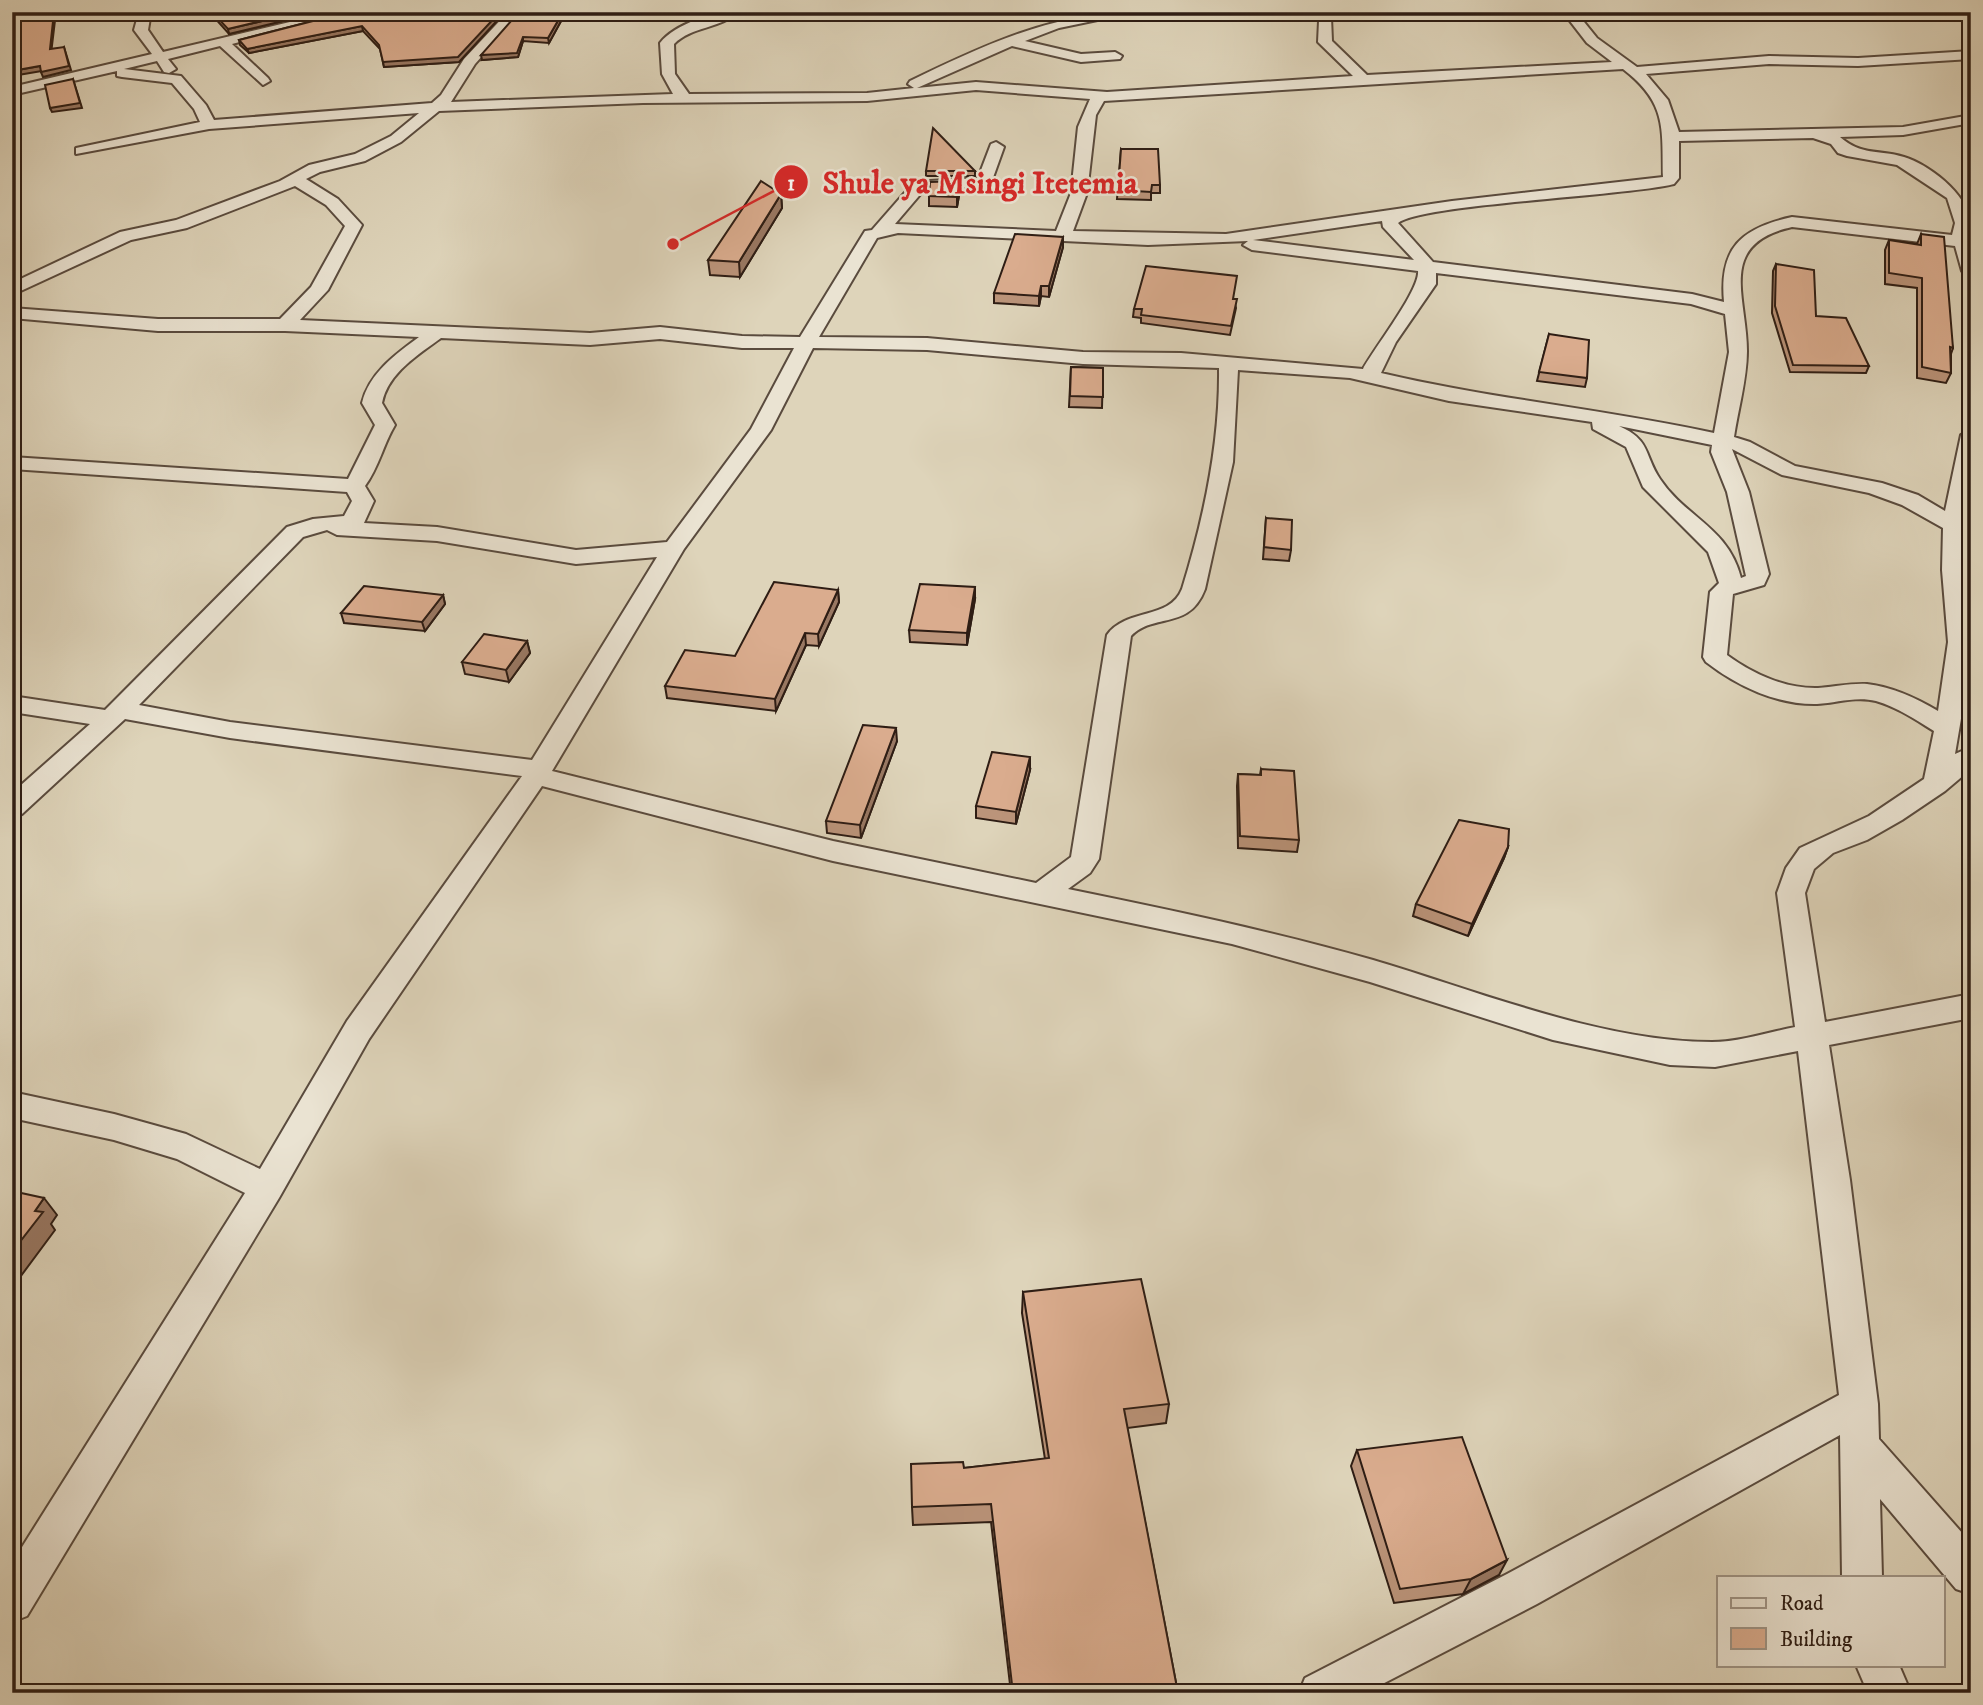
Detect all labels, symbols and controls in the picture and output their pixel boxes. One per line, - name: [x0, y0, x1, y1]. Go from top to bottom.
- callout: Shule ya Msingi Itetemia: [774, 156, 1152, 209]
- text: Shule ya Msingi Itetemia: [822, 164, 1138, 204]
- text: 1: [787, 171, 795, 197]
- legend: [1717, 1576, 1944, 1666]
- text: Road: [1780, 1591, 1824, 1617]
- text: Building: [1780, 1627, 1853, 1653]

